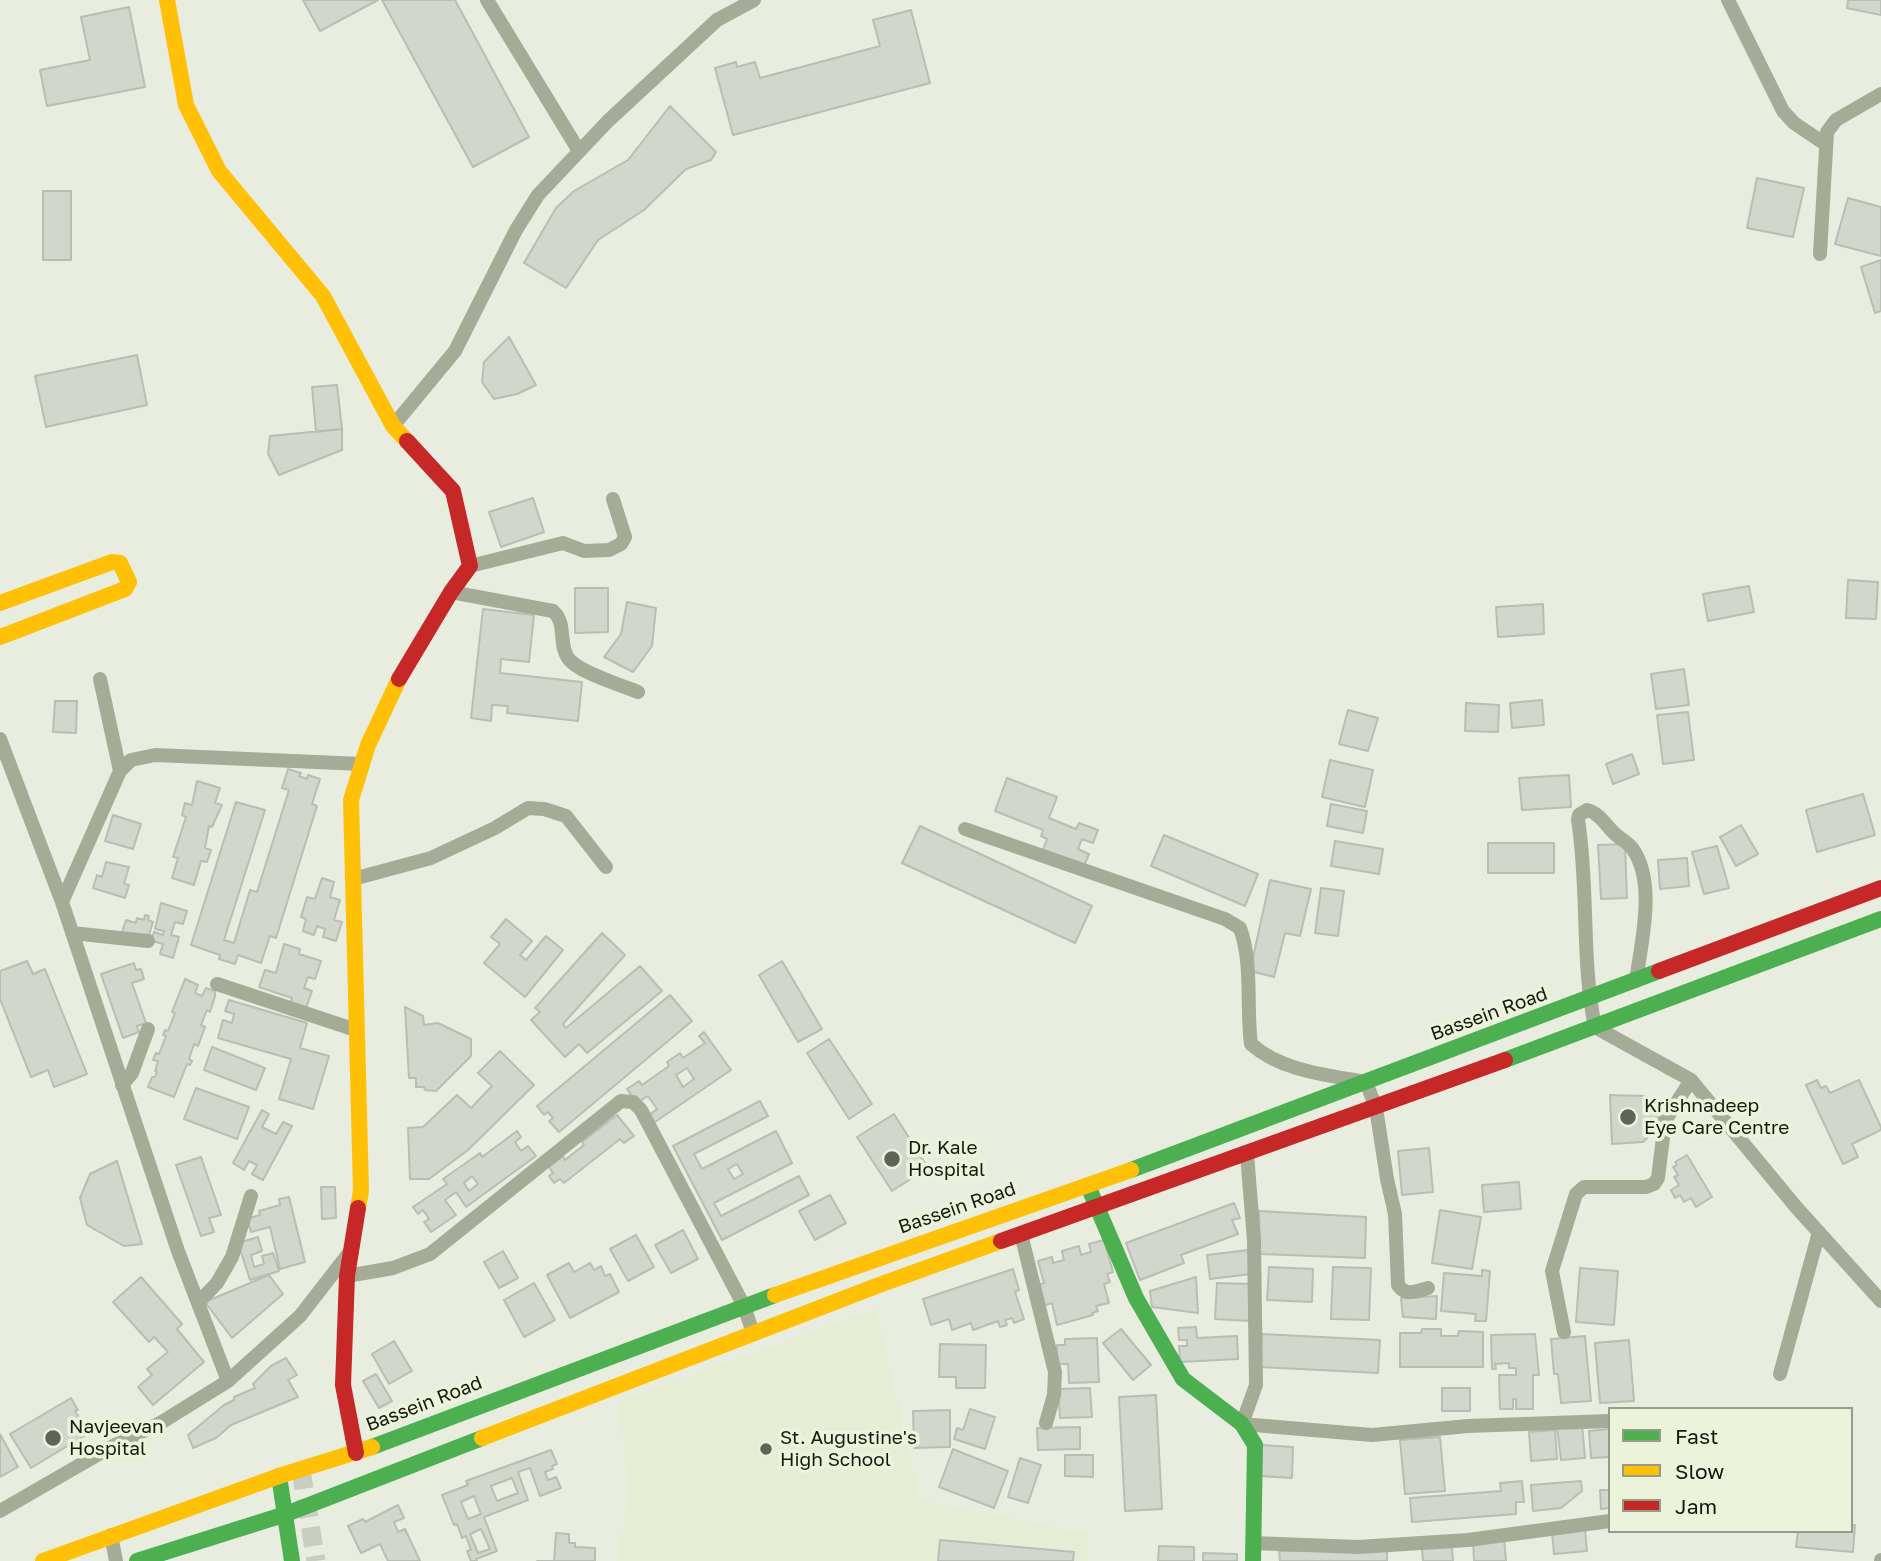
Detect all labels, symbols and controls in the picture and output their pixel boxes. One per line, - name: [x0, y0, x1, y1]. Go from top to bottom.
- street label: Bassein Road: [1427, 982, 1551, 1046]
- place label: Krishnadeep Eye Care Centre: [1644, 1095, 1789, 1139]
- marker: Krishnadeep Eye Care Centre: [1618, 1107, 1638, 1127]
- place label: Dr. Kale Hospital: [908, 1137, 985, 1181]
- marker: Dr. Kale Hospital: [882, 1149, 902, 1169]
- street label: Bassein Road: [895, 1177, 1019, 1239]
- street label: Bassein Road: [363, 1371, 485, 1437]
- legend: [1608, 1407, 1853, 1533]
- place label: Navjeevan Hospital: [69, 1416, 164, 1460]
- text: Fast: [1675, 1423, 1718, 1449]
- place label: St. Augustine's High School: [780, 1427, 917, 1471]
- marker: Navjeevan Hospital: [43, 1428, 63, 1448]
- marker: St. Augustine's High School: [758, 1441, 774, 1457]
- text: Slow: [1675, 1458, 1724, 1484]
- text: Jam: [1675, 1493, 1717, 1519]

